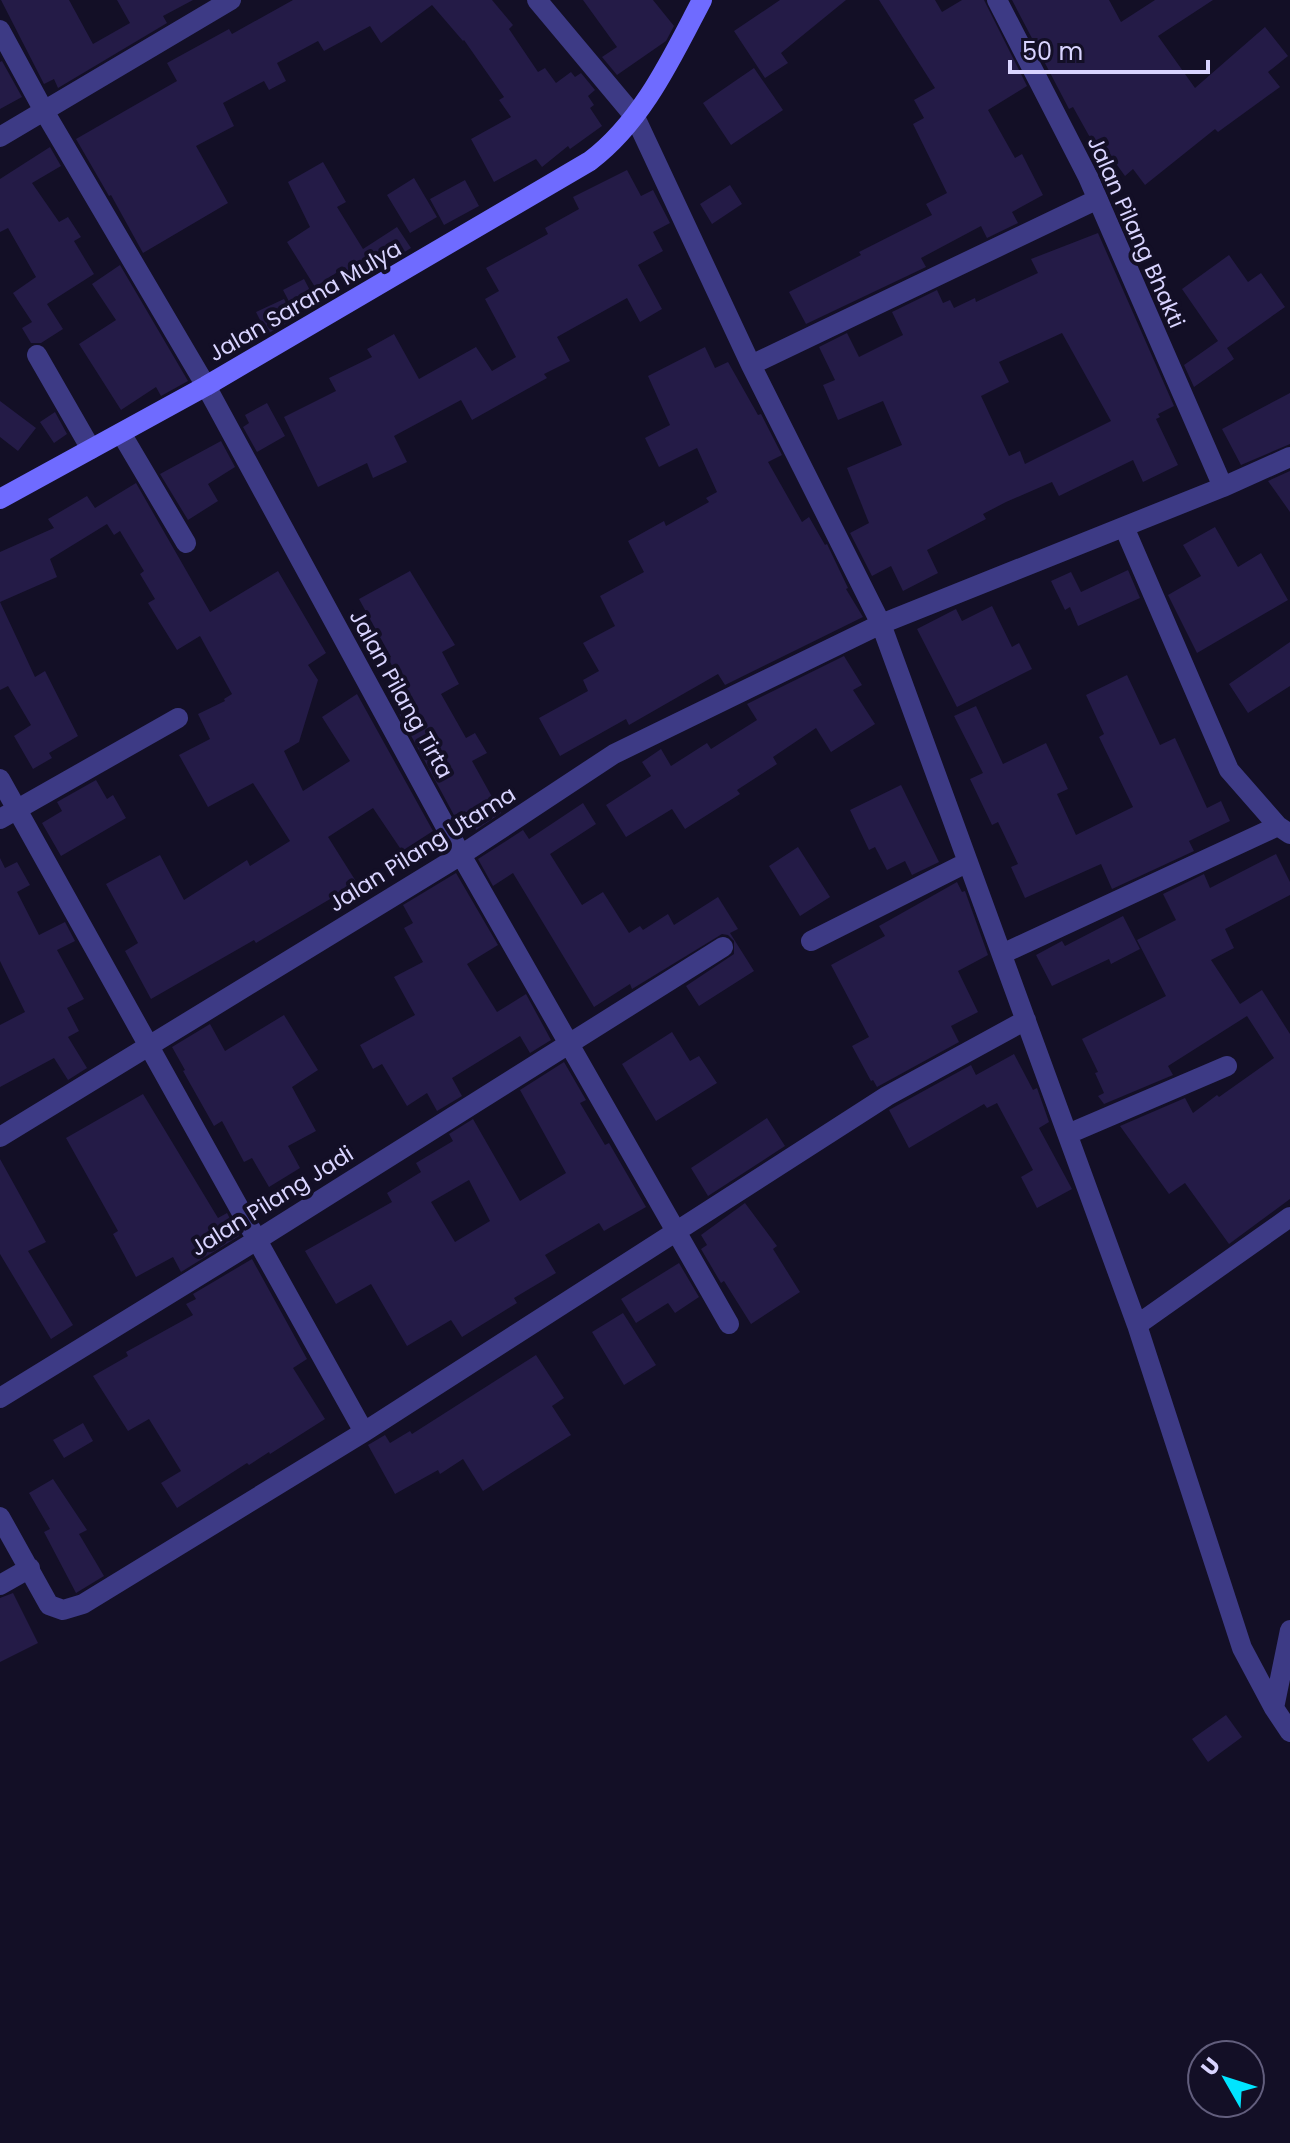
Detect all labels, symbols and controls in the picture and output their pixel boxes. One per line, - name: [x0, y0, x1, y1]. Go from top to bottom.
- scale bar: [1010, 24, 1208, 74]
- text: 50 m: [1022, 35, 1083, 68]
- street label: Jalan Pilang Bhakti: [1080, 131, 1192, 333]
- street label: Jalan Sarana Mulya: [203, 233, 407, 369]
- street label: Jalan Pilang Tirta: [342, 604, 460, 784]
- street label: Jalan Pilang Utama: [322, 779, 522, 919]
- street label: Jalan Pilang Jadi: [185, 1138, 359, 1264]
- north arrow: [1186, 2039, 1266, 2119]
- text: U: [1194, 2051, 1228, 2083]

